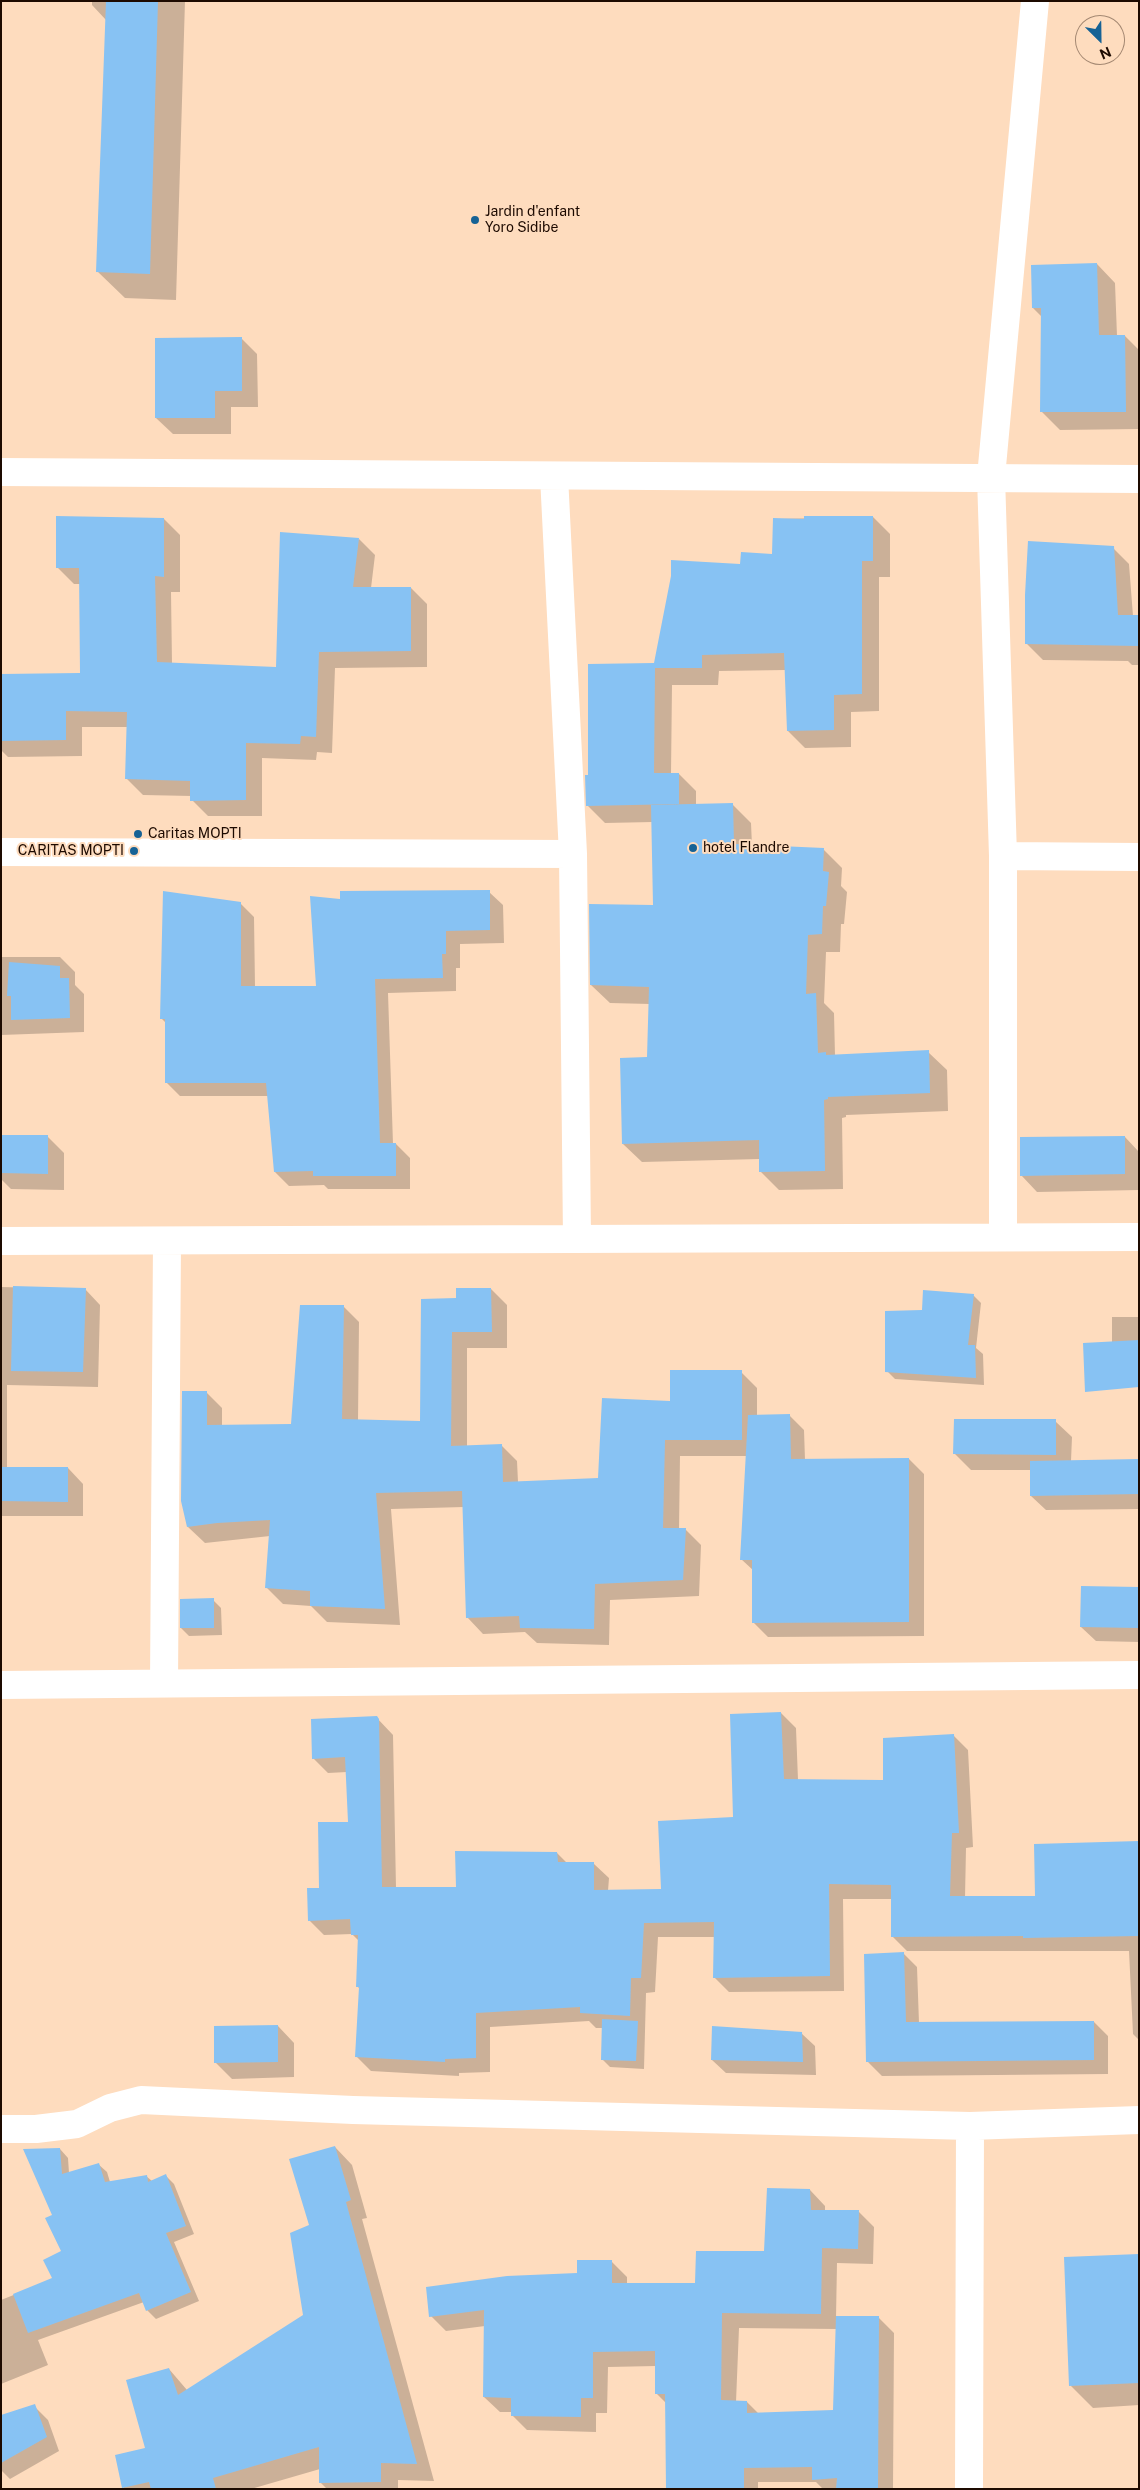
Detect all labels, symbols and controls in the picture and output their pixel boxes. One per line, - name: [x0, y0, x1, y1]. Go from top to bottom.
- north arrow: [1075, 15, 1125, 65]
- text: N: [1097, 43, 1114, 62]
- place label: Jardin d'enfant Yoro Sidibe: [485, 204, 580, 236]
- marker: Jardin d'enfant Yoro Sidibe: [469, 214, 481, 226]
- place label: Caritas MOPTI: [148, 826, 242, 842]
- marker: Caritas MOPTI: [132, 828, 144, 840]
- place label: hotel Flandre: [703, 840, 790, 856]
- marker: hotel Flandre: [687, 842, 699, 854]
- place label: CARITAS MOPTI: [18, 843, 124, 859]
- marker: CARITAS MOPTI: [128, 845, 140, 857]

